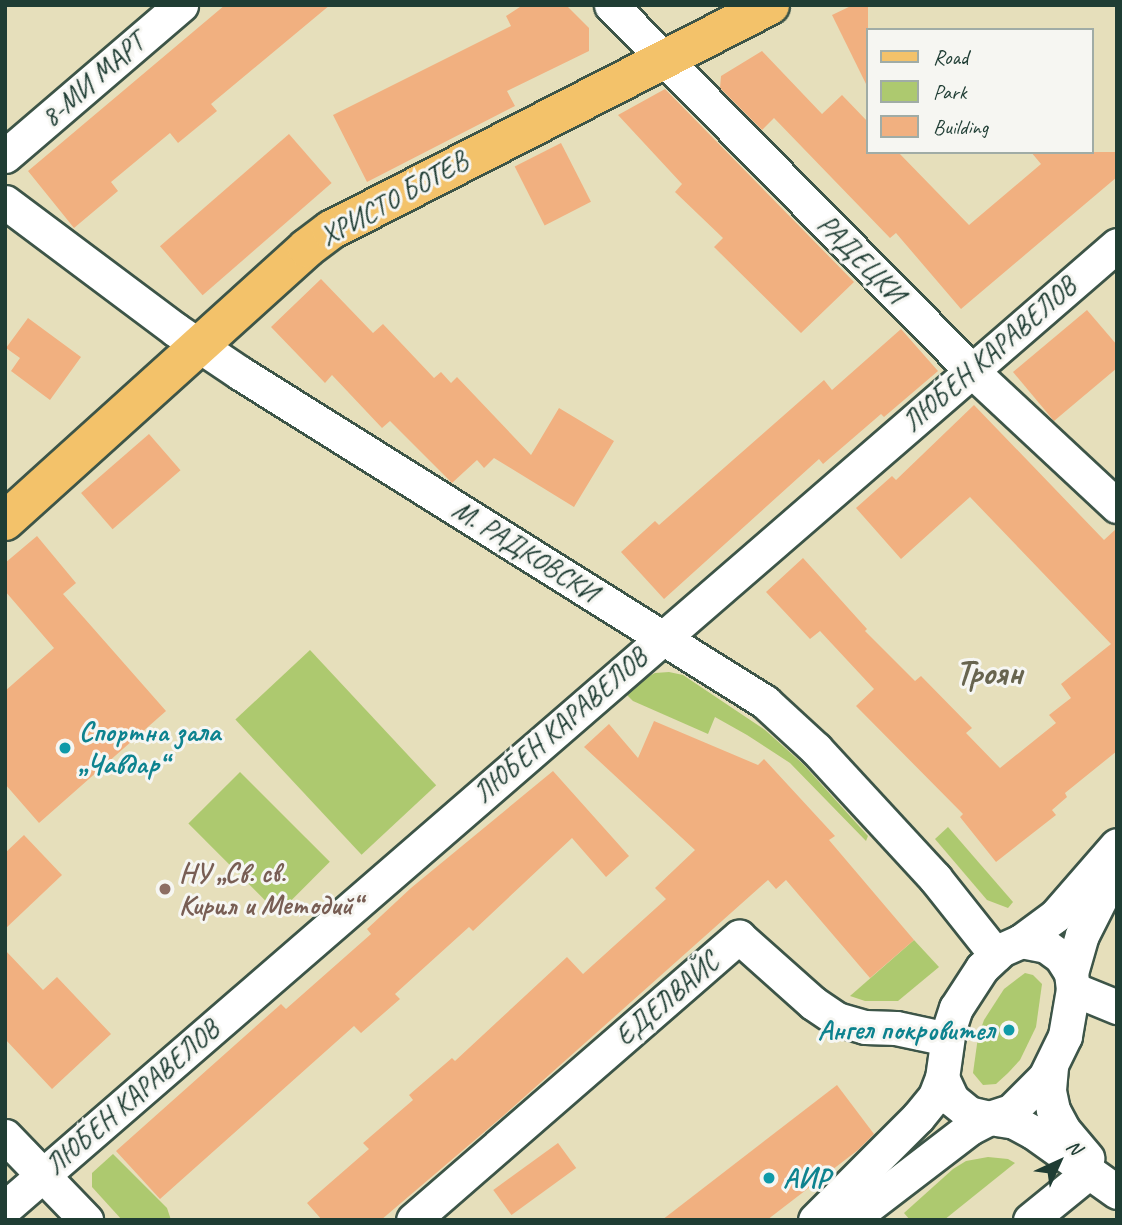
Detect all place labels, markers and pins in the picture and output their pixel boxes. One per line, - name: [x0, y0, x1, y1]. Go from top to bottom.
- place label: Спортна зала „Чавдар“: [79, 715, 220, 781]
- marker: Спортна зала „Чавдар“: [57, 740, 73, 756]
- place label: НУ „Св. св. Кирил и Методий“: [179, 856, 357, 922]
- marker: НУ „Св. св. Кирил и Методий“: [157, 881, 173, 897]
- place label: Ангел покровител: [818, 1013, 995, 1047]
- marker: Ангел покровител: [1001, 1022, 1017, 1038]
- place label: АИР: [783, 1161, 830, 1195]
- marker: АИР: [761, 1170, 777, 1186]

